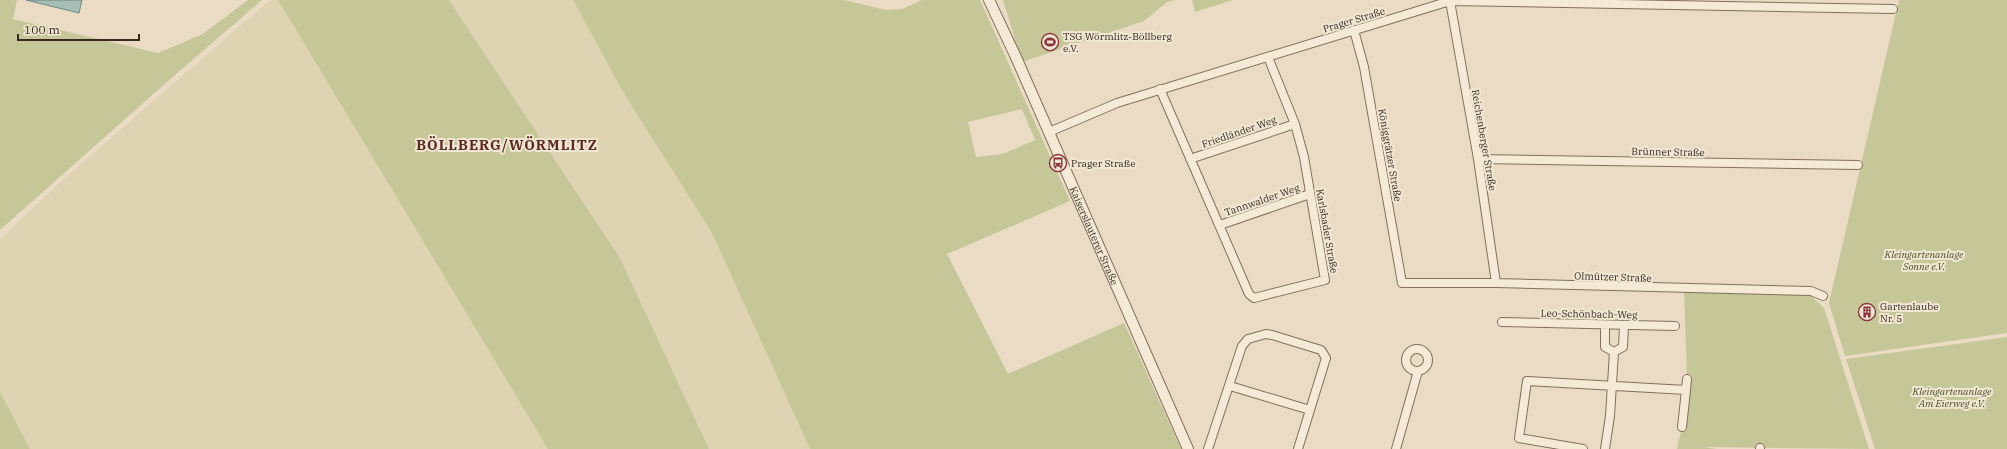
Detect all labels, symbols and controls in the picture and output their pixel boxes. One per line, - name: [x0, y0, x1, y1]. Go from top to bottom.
- street label: Prager Straße: [1321, 4, 1387, 36]
- scale bar: [18, 16, 139, 42]
- text: 100 m: [24, 22, 60, 37]
- place label: TSG Wörmlitz-Böllberg e.V.: [1063, 30, 1172, 55]
- sports icon: TSG Wörmlitz-Böllberg e.V.: [1040, 32, 1060, 52]
- street label: Reichenberger Straße: [1469, 88, 1499, 192]
- street label: Königgrätzer Straße: [1375, 107, 1405, 203]
- street label: Friedländer Weg: [1200, 113, 1279, 151]
- district label: BÖLLBERG/WÖRMLITZ: [416, 136, 598, 154]
- street label: Brünner Straße: [1631, 145, 1705, 159]
- bus stop icon: Prager Straße: [1048, 153, 1068, 173]
- place label: Prager Straße: [1071, 157, 1136, 170]
- street label: Tannwalder Weg: [1223, 181, 1302, 219]
- street label: Kaiserslauterer Straße: [1067, 184, 1122, 287]
- street label: Karlsbader Straße: [1313, 188, 1341, 274]
- park label: Kleingartenanlage Sonne e.V.: [1884, 248, 1964, 273]
- street label: Olmützer Straße: [1574, 269, 1652, 285]
- place label: Gartenlaube Nr. 5: [1880, 300, 1939, 325]
- building icon: Gartenlaube Nr. 5: [1857, 302, 1877, 322]
- street label: Leo-Schönbach-Weg: [1540, 307, 1638, 321]
- park label: Kleingartenanlage Am Eierweg e.V.: [1912, 385, 1992, 410]

